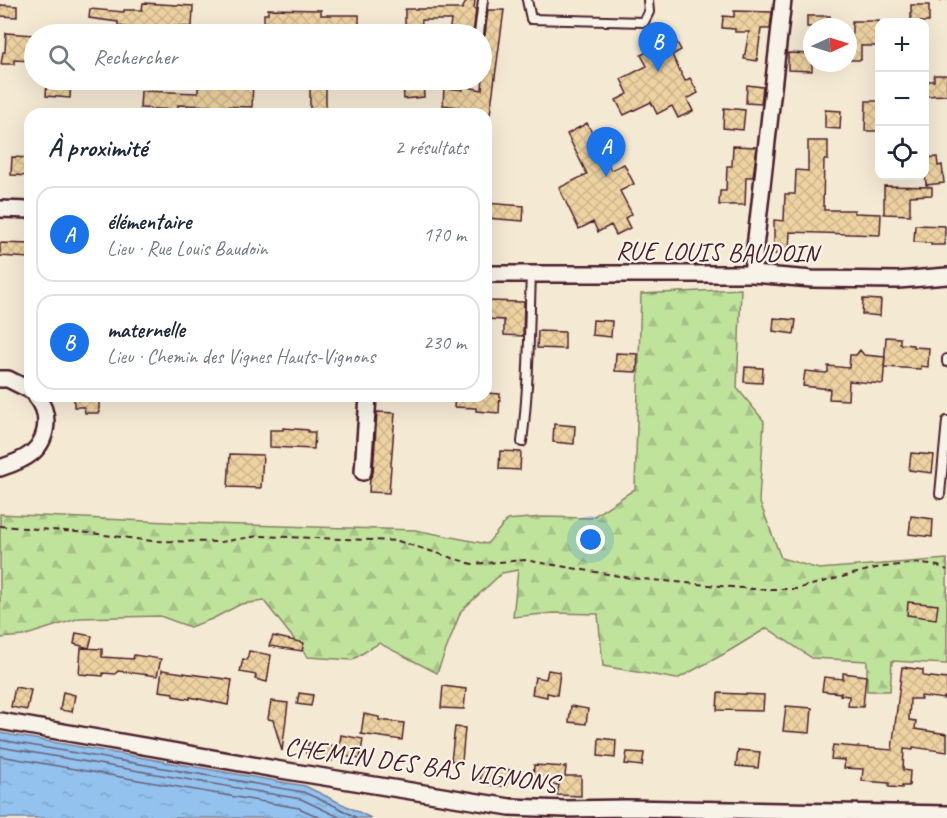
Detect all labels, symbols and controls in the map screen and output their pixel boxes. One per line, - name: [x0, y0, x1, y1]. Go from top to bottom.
- north arrow: [803, 18, 857, 72]
- map controls: [875, 18, 929, 180]
- button: +: [875, 18, 929, 72]
- pin: B: [638, 22, 678, 72]
- search box: [24, 24, 492, 90]
- icon: search: [45, 41, 78, 74]
- text: Rechercher: [93, 43, 177, 71]
- button: −: [875, 72, 929, 126]
- button: locate: [875, 126, 929, 180]
- pin: A: [586, 128, 626, 177]
- text: À proximité: [48, 131, 147, 164]
- text: 2 résultats: [395, 135, 468, 160]
- text: élémentaire: [107, 208, 191, 236]
- text: A: [64, 222, 75, 247]
- text: 170 m: [423, 222, 466, 247]
- street label: RUE LOUIS BAUDOIN: [616, 234, 823, 270]
- text: Lieu · Rue Louis Baudoin: [107, 236, 268, 261]
- text: maternelle: [107, 316, 185, 344]
- text: B: [64, 330, 75, 355]
- text: 230 m: [423, 330, 466, 355]
- text: Lieu · Chemin des Vignes Hauts-Vignons: [107, 344, 375, 369]
- your location: [576, 525, 605, 554]
- street label: CHEMIN DES BAS VIGNONS: [283, 730, 565, 801]

